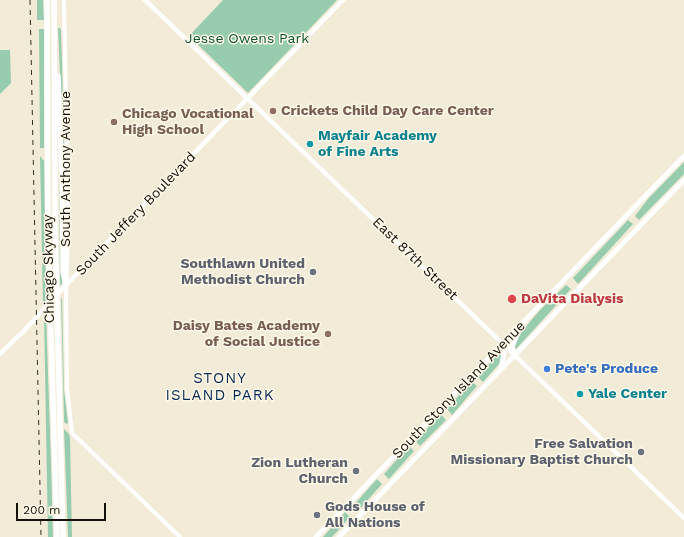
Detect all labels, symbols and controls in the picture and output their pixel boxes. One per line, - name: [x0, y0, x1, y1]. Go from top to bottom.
- park label: Jesse Owens Park: [185, 31, 309, 47]
- street label: South Anthony Avenue: [58, 91, 74, 247]
- place label: Crickets Child Day Care Center: [281, 103, 494, 119]
- place label: Chicago Vocational High School: [122, 106, 253, 138]
- marker: Crickets Child Day Care Center: [268, 106, 278, 116]
- marker: Chicago Vocational High School: [109, 117, 119, 127]
- place label: Mayfair Academy of Fine Arts: [318, 128, 437, 160]
- marker: Mayfair Academy of Fine Arts: [305, 139, 315, 149]
- street label: South Jeffery Boulevard: [73, 149, 199, 279]
- street label: Chicago Skyway: [40, 214, 58, 324]
- street label: East 87th Street: [369, 214, 461, 304]
- place label: Southlawn United Methodist Church: [180, 256, 305, 288]
- marker: Southlawn United Methodist Church: [308, 267, 318, 277]
- place label: DaVita Dialysis: [521, 291, 624, 307]
- marker: DaVita Dialysis: [506, 293, 518, 305]
- place label: Daisy Bates Academy of Social Justice: [173, 318, 320, 350]
- street label: South Stony Island Avenue: [389, 318, 529, 462]
- marker: Daisy Bates Academy of Social Justice: [323, 329, 333, 339]
- place label: Pete's Produce: [555, 361, 658, 377]
- marker: Pete's Produce: [542, 364, 552, 374]
- district label: STONY ISLAND PARK: [165, 370, 275, 405]
- place label: Yale Center: [588, 386, 667, 402]
- marker: Yale Center: [575, 389, 585, 399]
- place label: Free Salvation Missionary Baptist Church: [450, 436, 633, 468]
- marker: Free Salvation Missionary Baptist Church: [636, 447, 646, 457]
- place label: Zion Lutheran Church: [251, 455, 348, 488]
- marker: Zion Lutheran Church: [351, 466, 361, 476]
- scale bar: [18, 495, 108, 521]
- place label: Gods House of All Nations: [325, 499, 425, 532]
- text: 200 m: [23, 503, 60, 517]
- marker: Gods House of All Nations: [312, 510, 322, 520]

